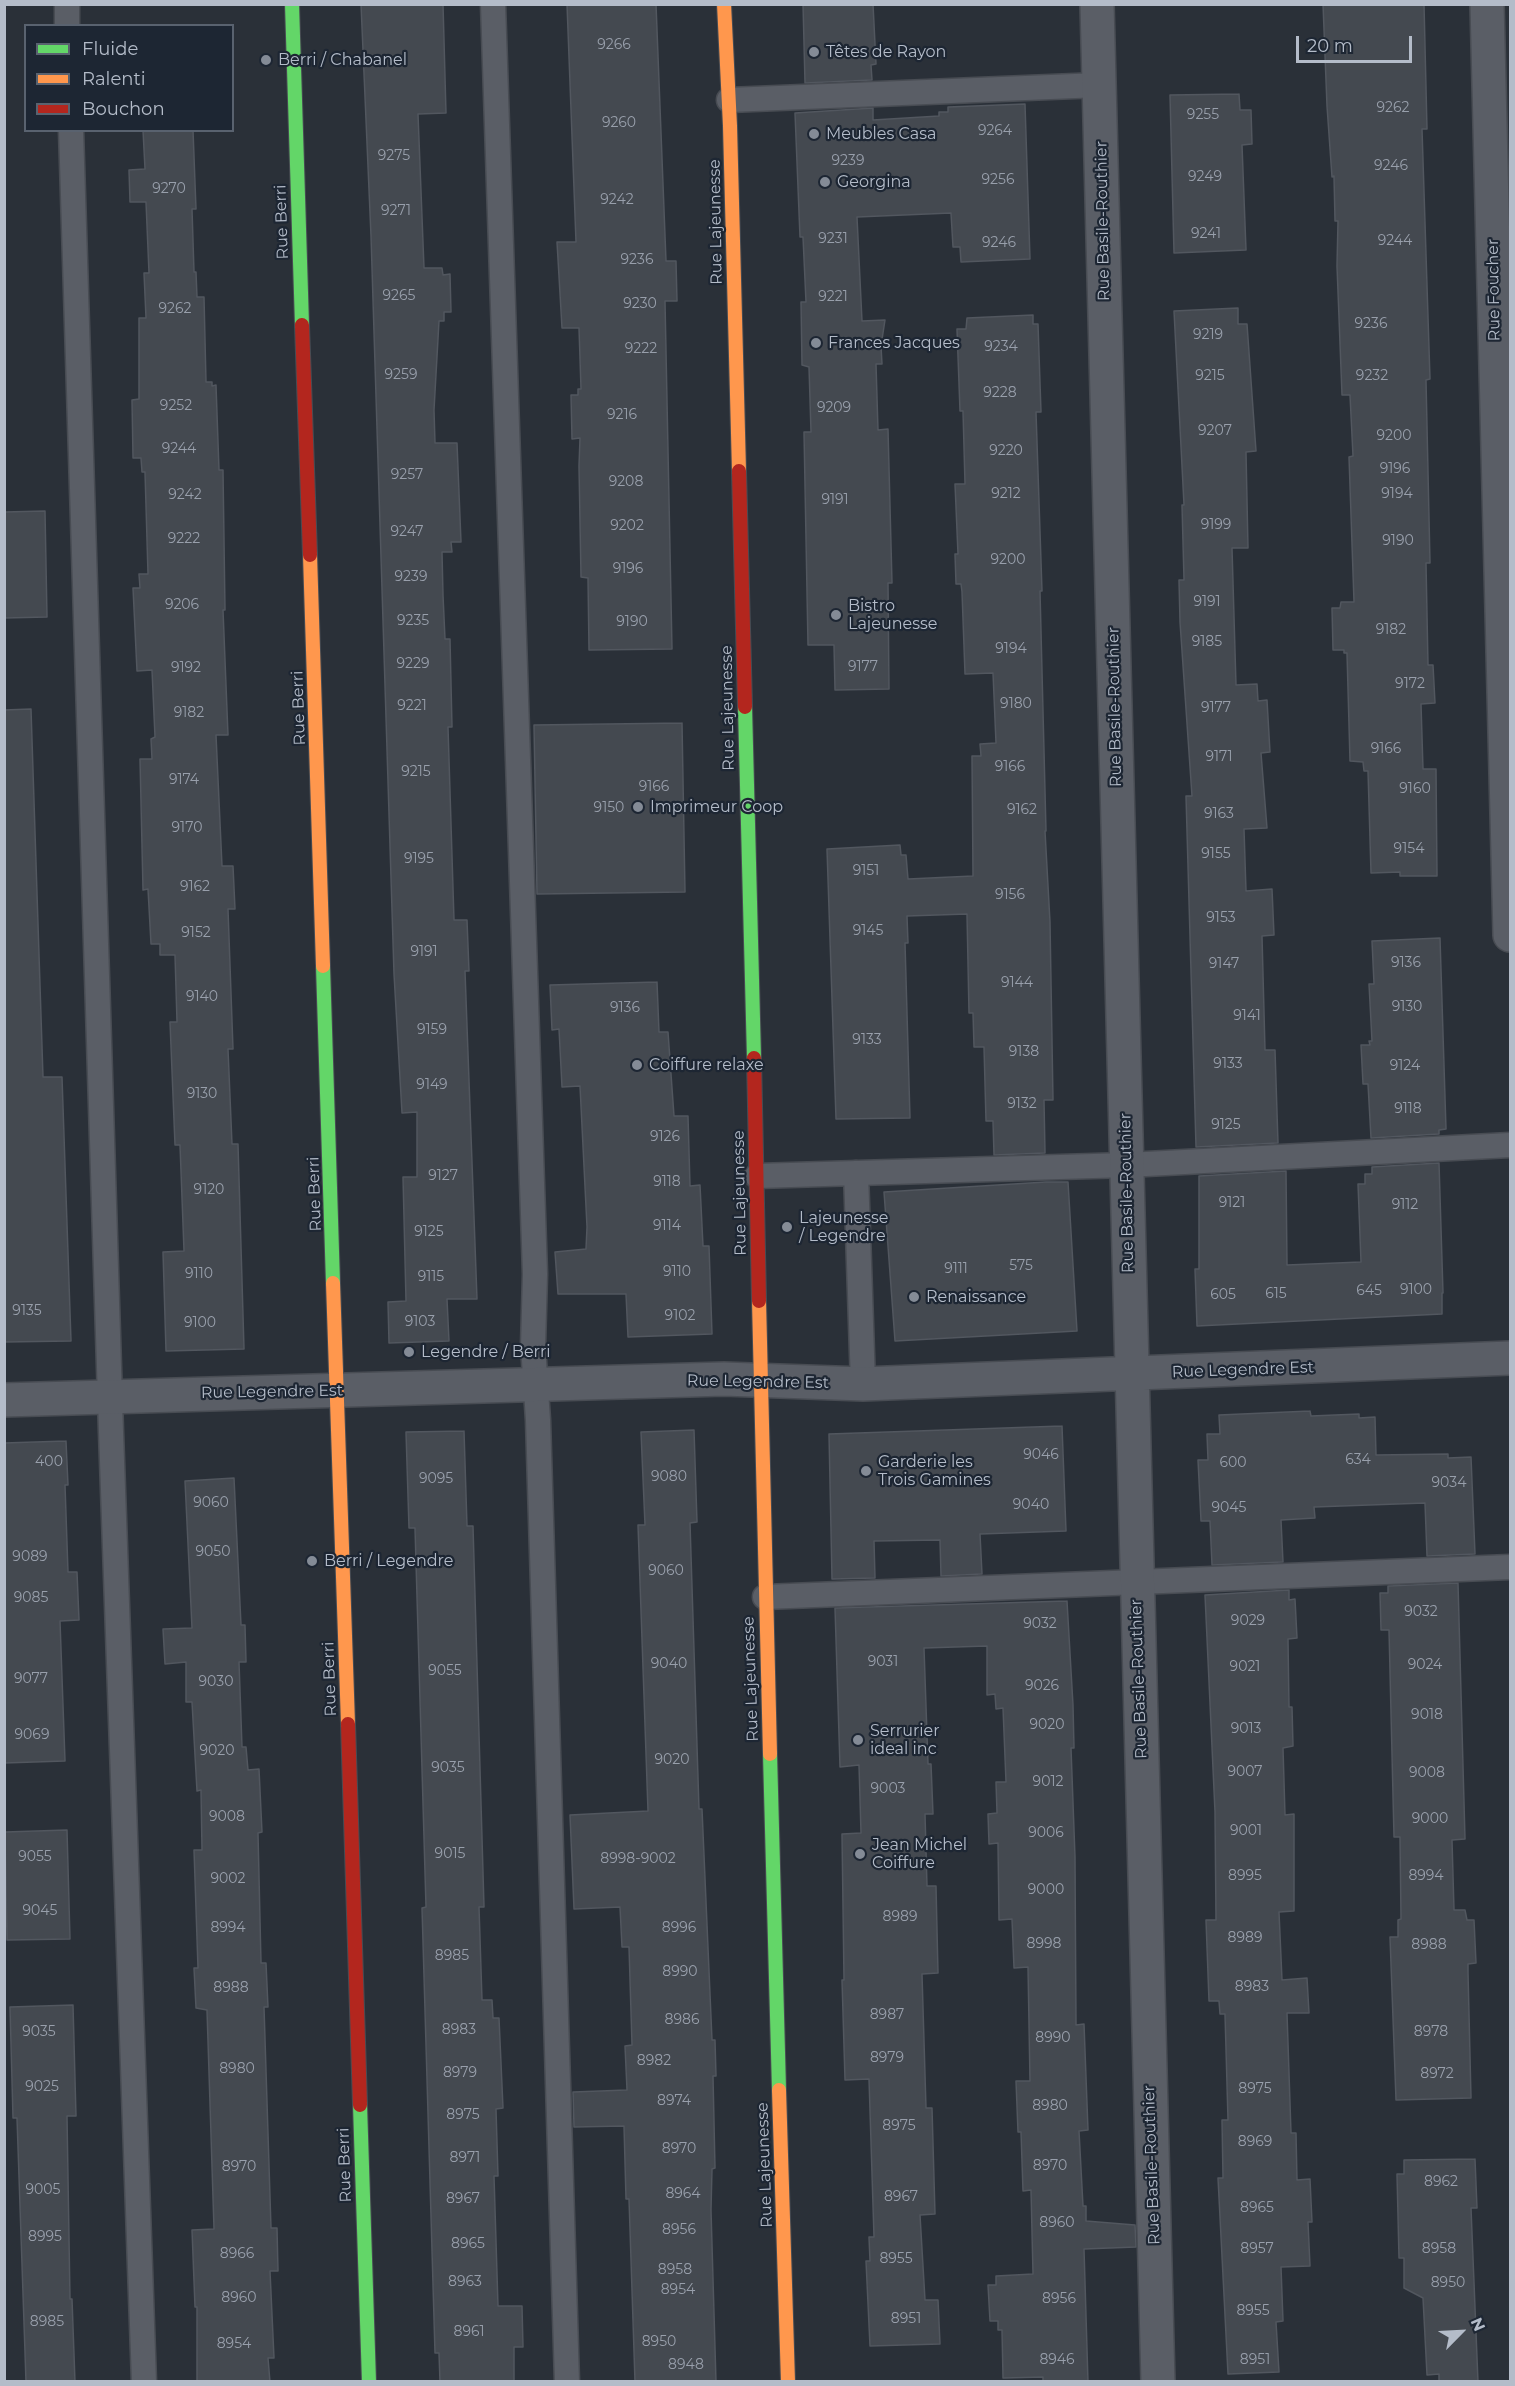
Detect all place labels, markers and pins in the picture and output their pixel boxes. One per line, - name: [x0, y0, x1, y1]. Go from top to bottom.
- place label: Têtes de Rayon: [826, 42, 946, 62]
- marker: Têtes de Rayon: [807, 45, 821, 59]
- place label: Berri / Chabanel: [278, 50, 407, 70]
- marker: Berri / Chabanel: [259, 53, 273, 67]
- place label: Meubles Casa: [826, 124, 936, 144]
- marker: Meubles Casa: [807, 127, 821, 141]
- place label: Georgina: [837, 172, 911, 192]
- marker: Georgina: [818, 175, 832, 189]
- place label: Frances Jacques: [828, 333, 960, 353]
- marker: Frances Jacques: [809, 336, 823, 350]
- place label: Bistro Lajeunesse: [848, 596, 937, 634]
- marker: Bistro Lajeunesse: [829, 608, 843, 622]
- place label: Imprimeur Coop: [650, 797, 783, 817]
- marker: Imprimeur Coop: [631, 800, 645, 814]
- place label: Coiffure relaxe: [649, 1055, 764, 1075]
- marker: Coiffure relaxe: [630, 1058, 644, 1072]
- place label: Lajeunesse / Legendre: [799, 1208, 888, 1246]
- marker: Lajeunesse / Legendre: [780, 1220, 794, 1234]
- place label: Renaissance: [926, 1287, 1026, 1307]
- marker: Renaissance: [907, 1290, 921, 1304]
- place label: Legendre / Berri: [421, 1342, 550, 1362]
- marker: Legendre / Berri: [402, 1345, 416, 1359]
- place label: Garderie les Trois Gamines: [878, 1452, 991, 1490]
- marker: Garderie les Trois Gamines: [859, 1464, 873, 1478]
- place label: Berri / Legendre: [324, 1551, 453, 1571]
- marker: Berri / Legendre: [305, 1554, 319, 1568]
- place label: Serrurier ideal inc: [870, 1721, 940, 1759]
- marker: Serrurier ideal inc: [851, 1733, 865, 1747]
- place label: Jean Michel Coiffure: [872, 1835, 967, 1873]
- marker: Jean Michel Coiffure: [853, 1847, 867, 1861]

